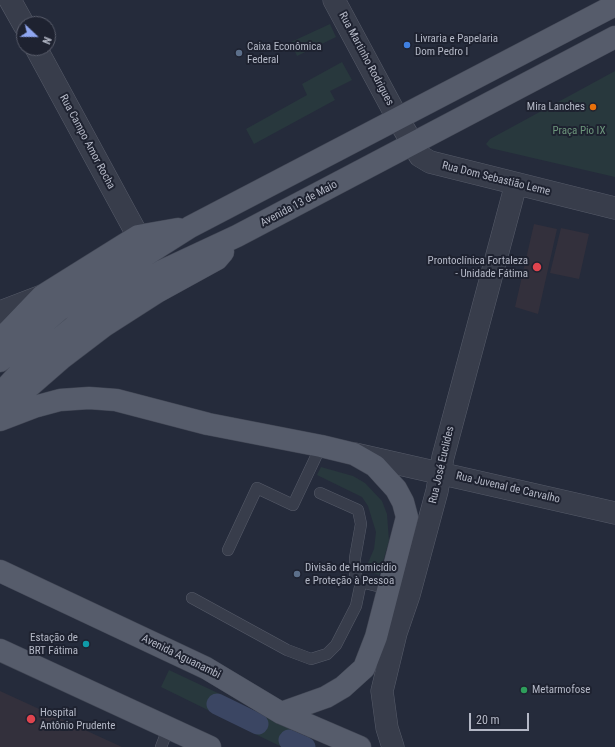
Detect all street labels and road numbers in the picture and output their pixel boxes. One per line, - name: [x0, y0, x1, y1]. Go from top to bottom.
- street label: Rua Martinho Rodrigues: [336, 10, 396, 108]
- street label: Rua Campo Amor Rocha: [56, 92, 118, 192]
- street label: Rua Dom Sebastião Leme: [441, 159, 551, 199]
- street label: Avenida 13 de Maio: [258, 178, 340, 230]
- street label: Rua José Euclides: [427, 425, 457, 505]
- street label: Rua Juvenal de Carvalho: [455, 470, 561, 506]
- street label: Avenida Aguanambi: [139, 632, 223, 682]

